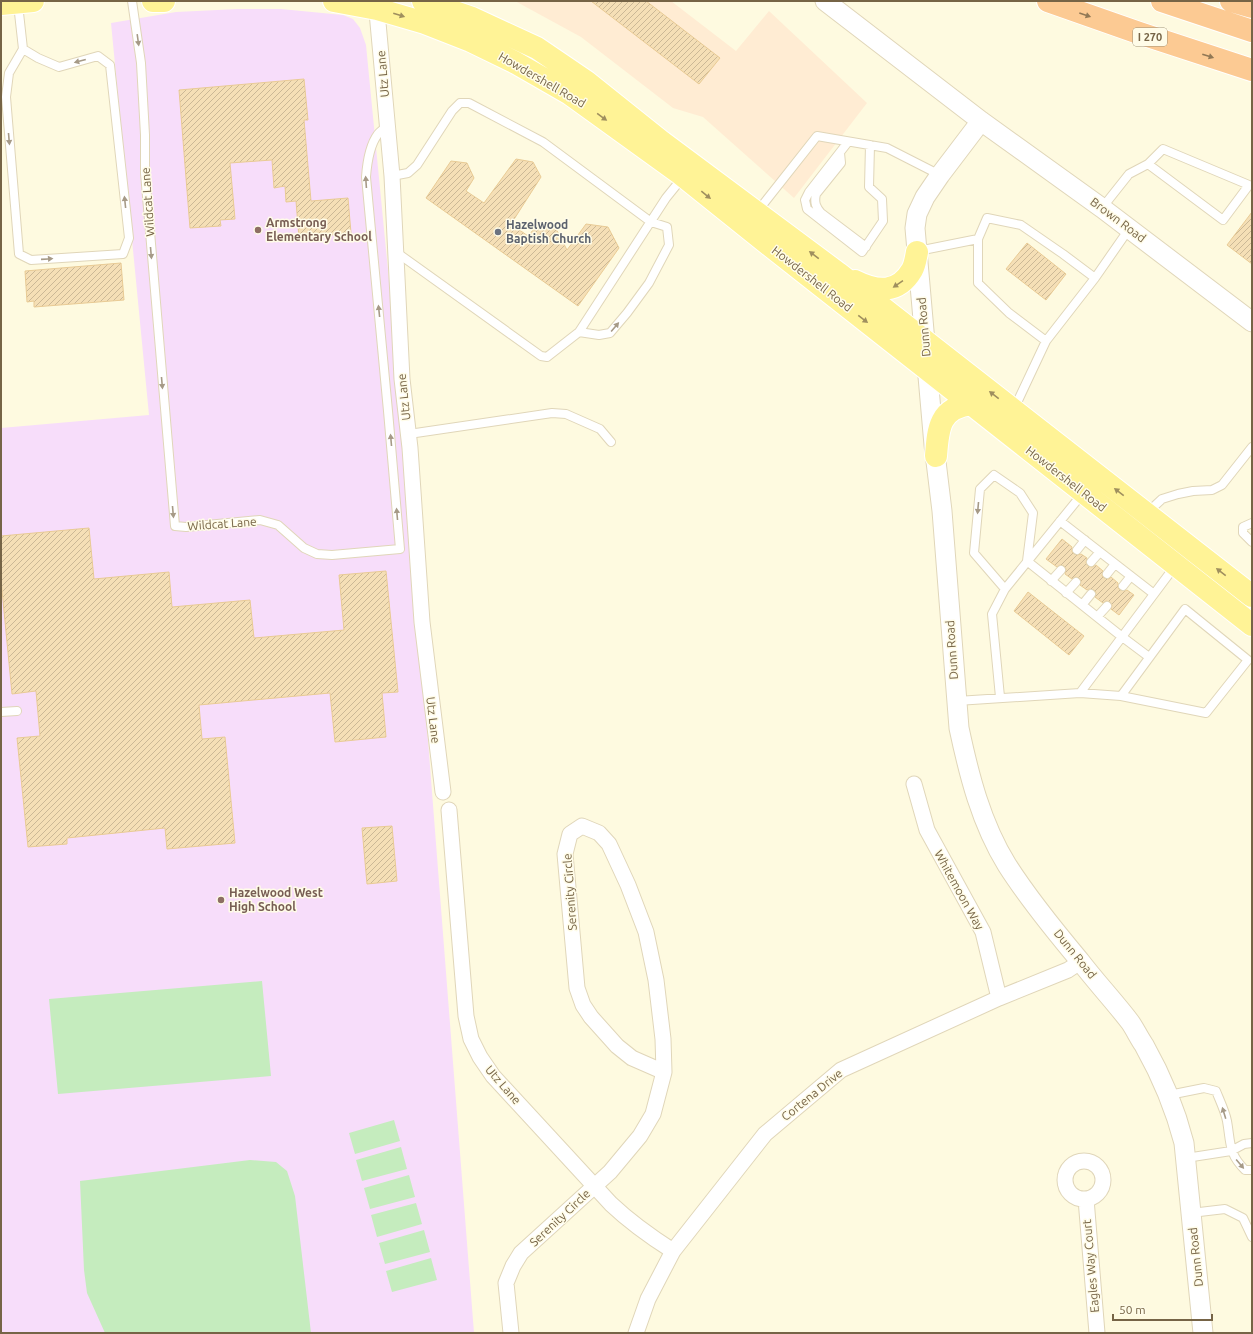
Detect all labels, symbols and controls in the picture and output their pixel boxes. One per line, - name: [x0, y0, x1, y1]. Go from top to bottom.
- one-way arrow: [393, 12, 405, 18]
- one-way arrow: [1079, 12, 1091, 18]
- road number: I 270: [1133, 28, 1167, 46]
- one-way arrow: [135, 34, 141, 46]
- street label: Howdershell Road: [496, 49, 588, 110]
- street label: Utz Lane: [374, 50, 391, 98]
- one-way arrow: [1202, 53, 1214, 59]
- one-way arrow: [74, 58, 86, 64]
- one-way arrow: [597, 113, 607, 121]
- one-way arrow: [6, 133, 13, 145]
- street label: Wildcat Lane: [139, 167, 156, 237]
- one-way arrow: [363, 176, 370, 188]
- one-way arrow: [700, 190, 711, 199]
- street label: Brown Road: [1088, 195, 1148, 245]
- one-way arrow: [122, 196, 128, 208]
- place label: Armstrong Elementary School: [266, 216, 372, 243]
- place label: Hazelwood Baptish Church: [506, 218, 591, 245]
- marker: Armstrong Elementary School: [253, 225, 263, 235]
- marker: Hazelwood Baptish Church: [493, 227, 503, 237]
- street label: Howdershell Road: [770, 243, 855, 314]
- one-way arrow: [148, 247, 155, 259]
- one-way arrow: [809, 252, 819, 260]
- one-way arrow: [41, 256, 53, 263]
- one-way arrow: [892, 280, 904, 287]
- street label: Dunn Road: [914, 297, 933, 357]
- one-way arrow: [376, 305, 382, 317]
- one-way arrow: [857, 314, 868, 323]
- one-way arrow: [611, 322, 620, 333]
- street label: Utz Lane: [395, 373, 412, 421]
- one-way arrow: [159, 376, 166, 389]
- one-way arrow: [989, 391, 1000, 399]
- one-way arrow: [388, 434, 394, 446]
- street label: Howdershell Road: [1024, 443, 1109, 514]
- one-way arrow: [1113, 488, 1124, 496]
- one-way arrow: [975, 502, 982, 515]
- one-way arrow: [170, 506, 177, 518]
- one-way arrow: [394, 508, 400, 520]
- street label: Wildcat Lane: [187, 515, 257, 532]
- one-way arrow: [1216, 568, 1227, 577]
- street label: Dunn Road: [943, 620, 960, 680]
- street label: Utz Lane: [424, 696, 443, 744]
- street label: Whitemoon Way: [932, 848, 987, 932]
- street label: Serenity Circle: [560, 853, 579, 931]
- place label: Hazelwood West High School: [229, 886, 323, 913]
- marker: Hazelwood West High School: [216, 895, 226, 905]
- street label: Dunn Road: [1052, 926, 1099, 981]
- street label: Utz Lane: [483, 1063, 524, 1107]
- street label: Cortena Drive: [779, 1066, 845, 1123]
- one-way arrow: [1221, 1107, 1227, 1119]
- one-way arrow: [1235, 1158, 1244, 1169]
- street label: Serenity Circle: [527, 1187, 592, 1249]
- street label: Eagles Way Court: [1080, 1219, 1101, 1313]
- street label: Dunn Road: [1186, 1227, 1205, 1287]
- scale bar: [1113, 1296, 1212, 1322]
- text: 50 m: [1119, 1303, 1146, 1316]

